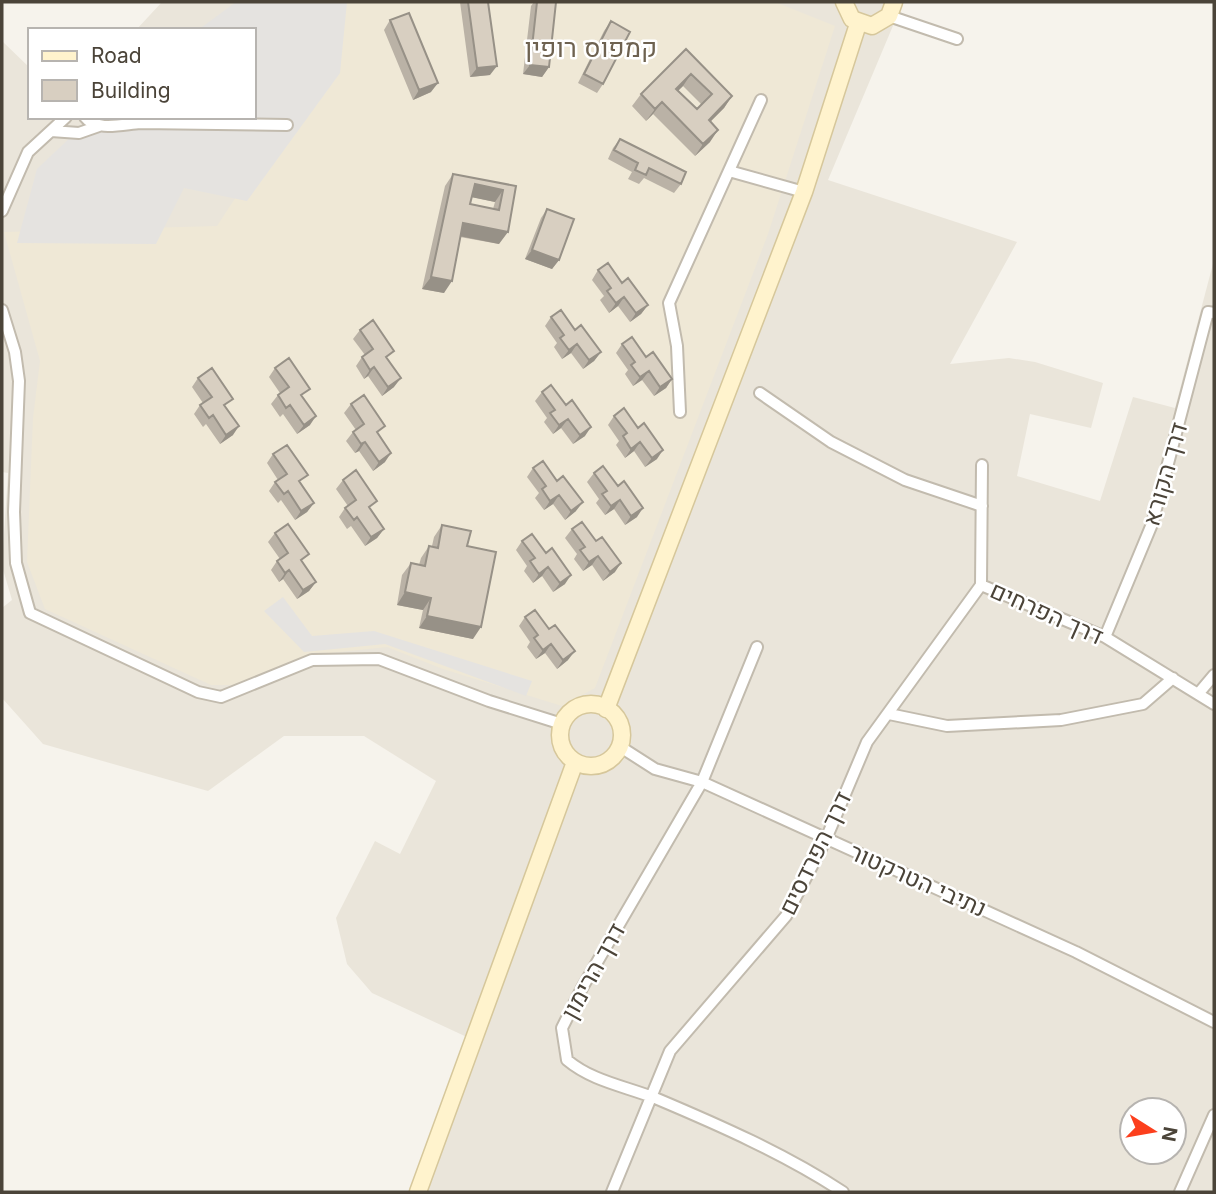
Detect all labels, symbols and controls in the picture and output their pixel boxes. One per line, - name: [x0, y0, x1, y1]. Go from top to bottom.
- legend: [28, 28, 256, 119]
- district label: קמפוס רופין: [525, 32, 657, 63]
- text: Road: [91, 43, 142, 68]
- text: Building: [91, 78, 171, 103]
- street label: דרך הקורא: [1136, 419, 1194, 529]
- street label: דרך הפרחים: [986, 575, 1108, 651]
- street label: דרך הפרדסים: [773, 786, 857, 920]
- street label: נתיבי הטרקטור: [845, 837, 991, 923]
- street label: דרך הרימון: [555, 918, 631, 1024]
- north arrow: [1118, 1096, 1188, 1166]
- text: N: [1157, 1125, 1182, 1143]

